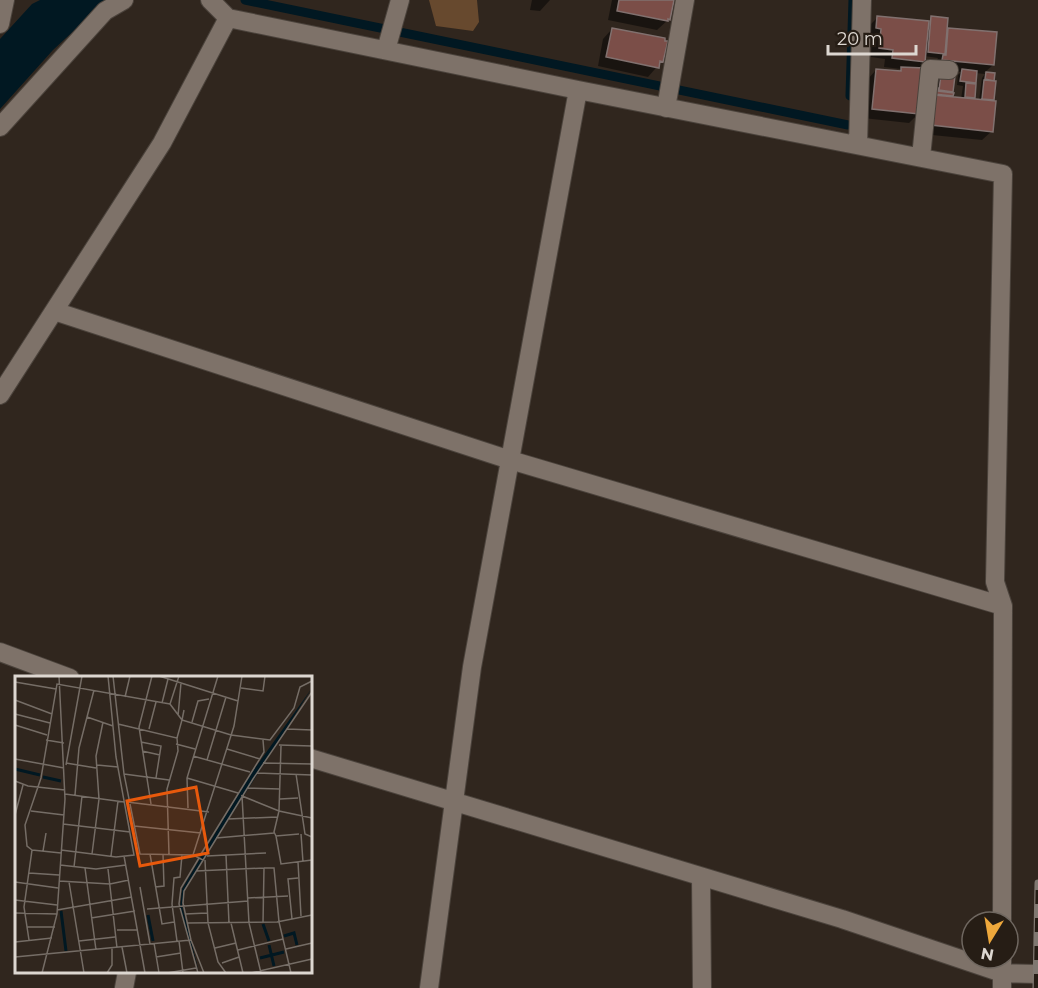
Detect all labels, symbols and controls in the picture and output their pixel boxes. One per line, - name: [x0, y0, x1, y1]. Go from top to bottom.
- scale bar: [828, 18, 916, 56]
- text: 20 m: [837, 28, 883, 50]
- inset map: [15, 676, 312, 973]
- north arrow: [960, 910, 1020, 970]
- text: N: [979, 944, 995, 965]

